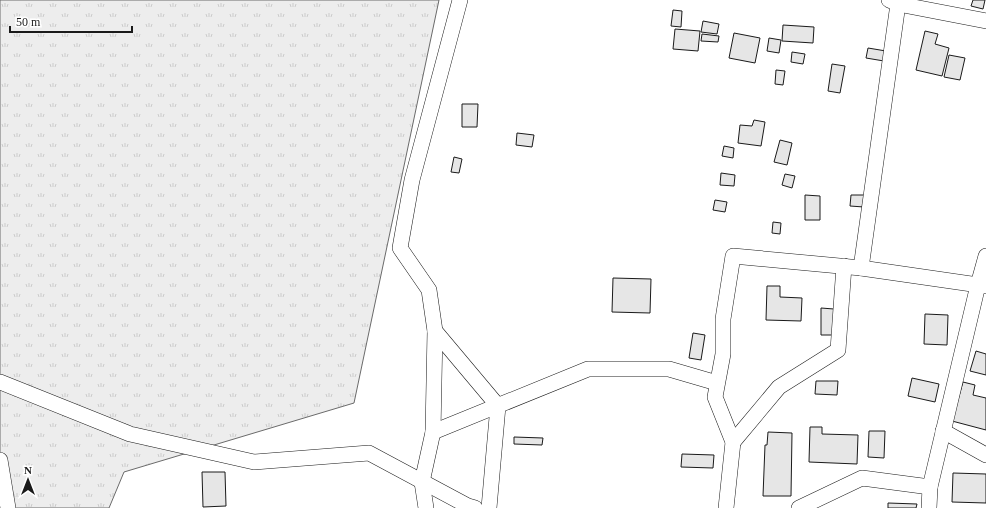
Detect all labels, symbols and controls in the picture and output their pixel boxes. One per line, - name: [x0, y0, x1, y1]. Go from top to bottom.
- scale bar: [10, 8, 132, 34]
- text: 50 m: [16, 15, 41, 29]
- north arrow: [8, 460, 48, 500]
- text: N: [24, 464, 32, 476]

